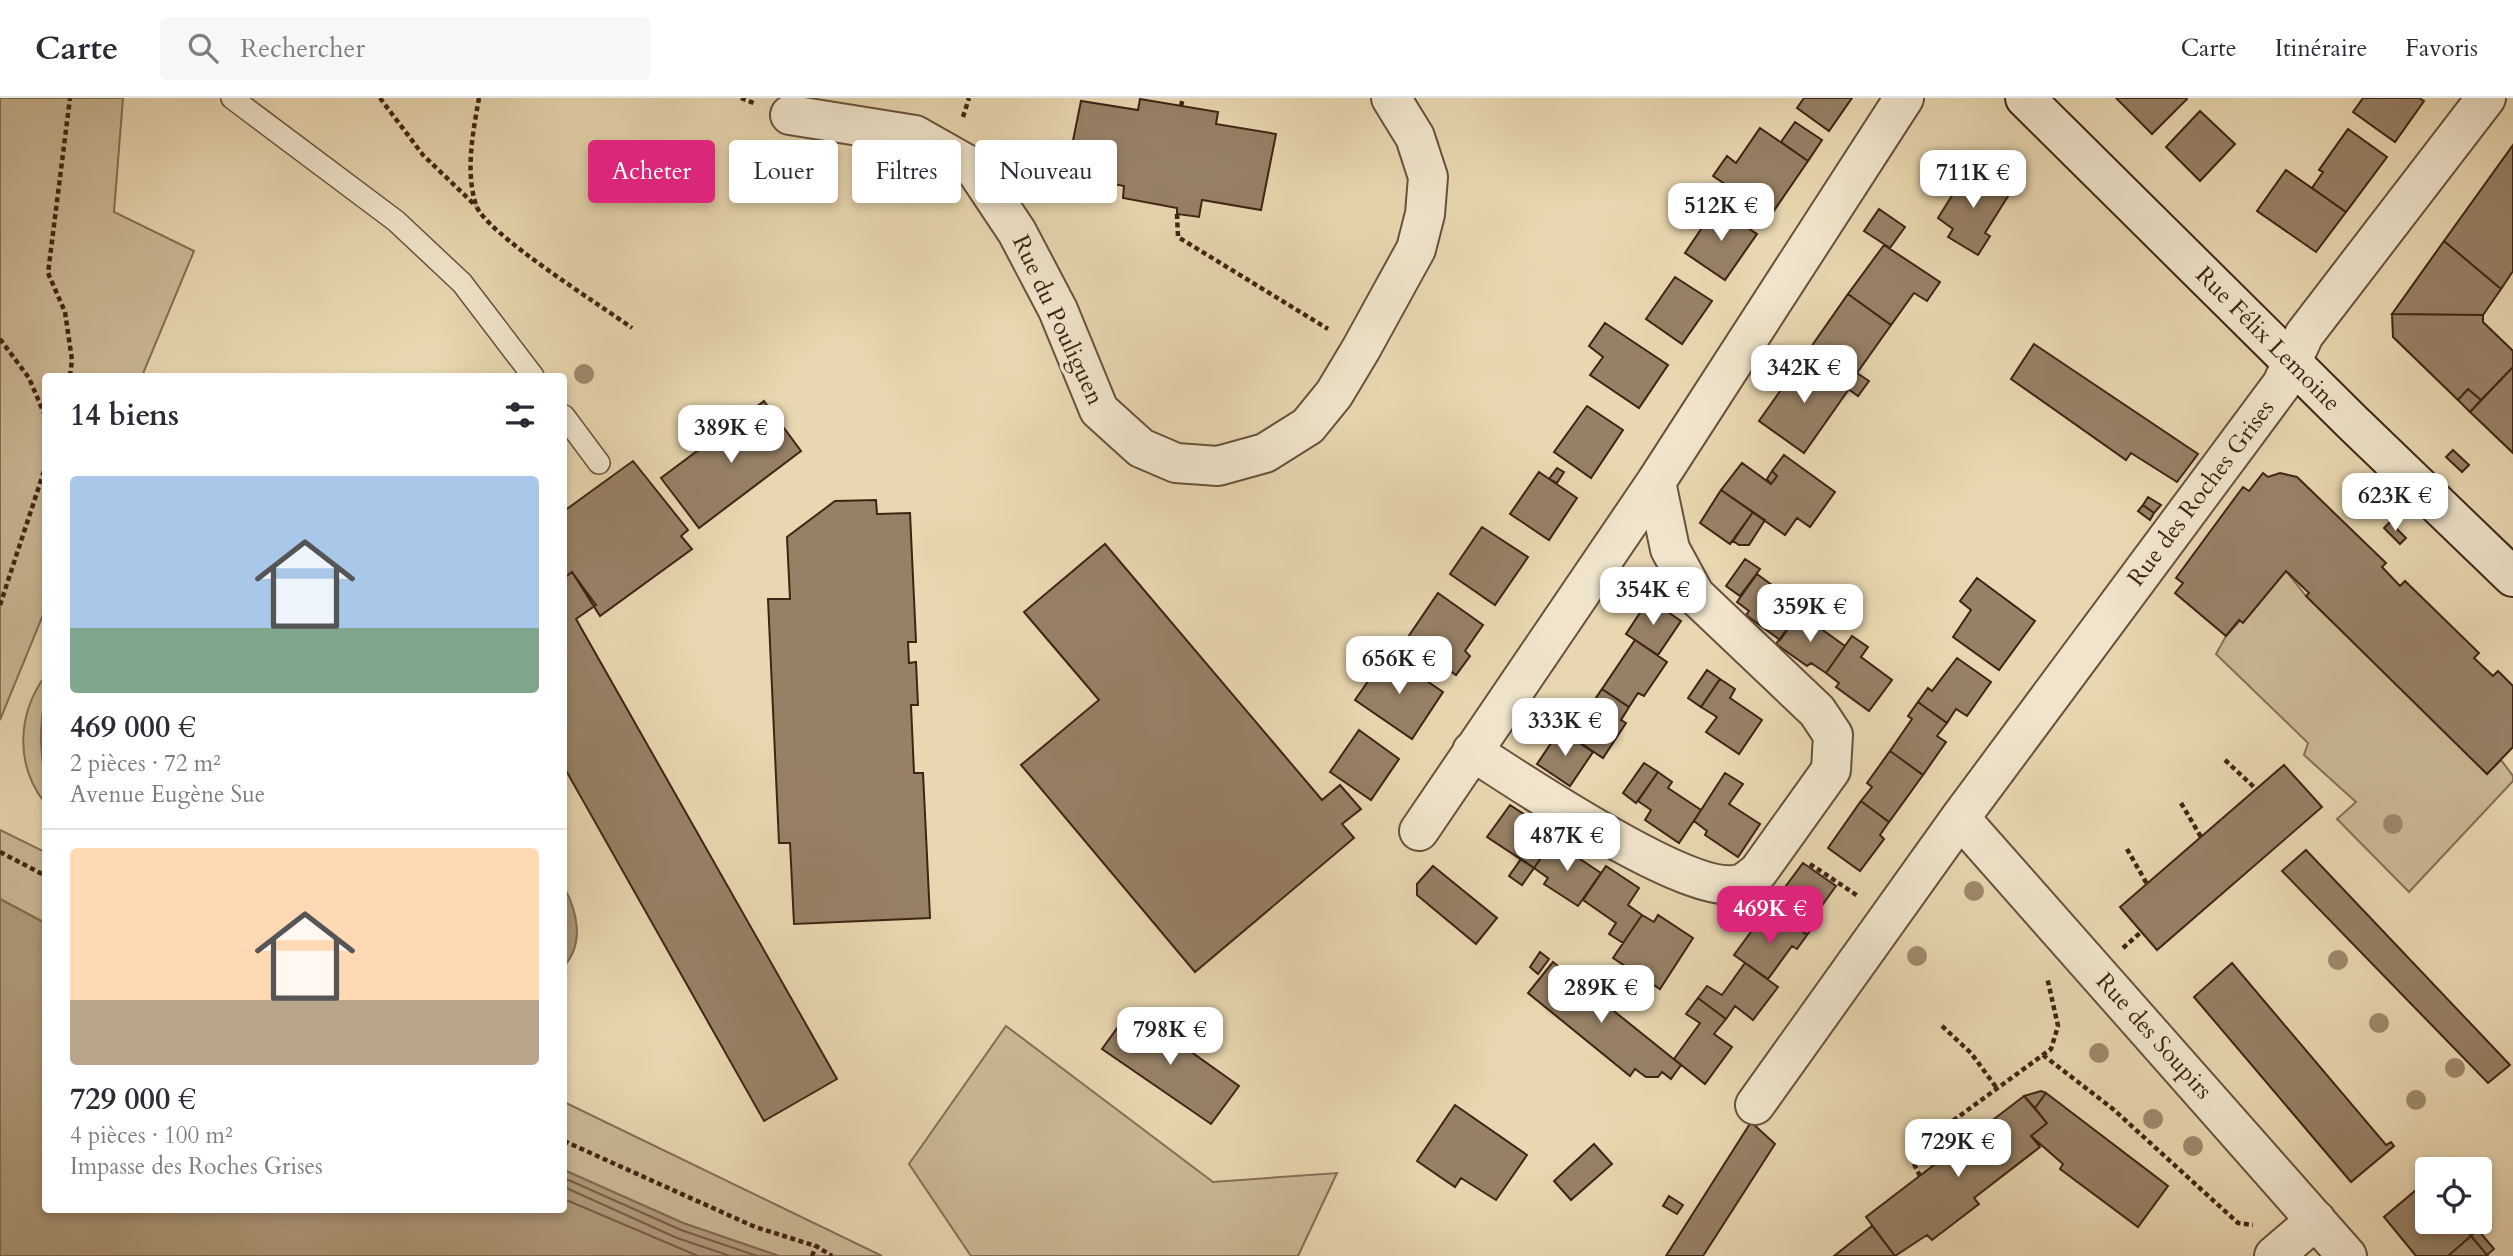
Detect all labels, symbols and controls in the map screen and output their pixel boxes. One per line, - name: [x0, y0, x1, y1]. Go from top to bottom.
- search box: [160, 17, 650, 80]
- text: Carte: [35, 26, 118, 71]
- icon: search: [184, 29, 222, 67]
- text: Rechercher: [240, 31, 365, 66]
- text: Carte: [2181, 32, 2237, 65]
- text: Itinéraire: [2275, 32, 2367, 65]
- text: Favoris: [2405, 32, 2478, 65]
- chip: Acheter: [588, 140, 715, 203]
- chip: Louer: [729, 140, 838, 203]
- chip: Filtres: [852, 140, 961, 203]
- chip: Nouveau: [975, 140, 1117, 203]
- pin: 711K €: [1916, 150, 2030, 210]
- text: 711K €: [1936, 157, 2010, 188]
- pin: 512K €: [1664, 184, 1778, 243]
- text: 512K €: [1684, 190, 1758, 221]
- street label: Rue du Pouliguen: [1004, 230, 1112, 411]
- street label: Rue Félix Lemoine: [2188, 259, 2348, 419]
- pin: 342K €: [1747, 345, 1861, 405]
- text: 342K €: [1767, 352, 1841, 383]
- street label: Rue des Roches Grises: [2120, 393, 2282, 593]
- text: 14 biens: [70, 395, 179, 436]
- icon: filters: [501, 396, 539, 434]
- pin: 389K €: [674, 406, 788, 465]
- text: 389K €: [694, 412, 768, 443]
- pin: 623K €: [2338, 474, 2452, 533]
- text: 623K €: [2358, 480, 2432, 511]
- icon: home: [242, 521, 368, 647]
- pin: 354K €: [1596, 568, 1710, 627]
- text: 354K €: [1616, 574, 1690, 605]
- pin: 359K €: [1753, 584, 1867, 644]
- text: 359K €: [1773, 591, 1847, 622]
- pin: 656K €: [1342, 636, 1456, 696]
- text: 656K €: [1362, 643, 1436, 674]
- pin: 333K €: [1508, 698, 1622, 758]
- text: 333K €: [1528, 705, 1602, 736]
- text: 469 000 €: [70, 707, 196, 748]
- text: 2 pièces · 72 m²: [70, 748, 221, 779]
- text: Avenue Eugène Sue: [70, 779, 265, 810]
- pin: 487K €: [1510, 814, 1624, 873]
- text: 487K €: [1530, 820, 1604, 851]
- pin: 469K €: [1713, 886, 1827, 946]
- icon: home: [242, 893, 368, 1019]
- text: 469K €: [1733, 893, 1807, 924]
- pin: 289K €: [1544, 965, 1658, 1025]
- street label: Rue des Soupirs: [2088, 966, 2220, 1106]
- text: 289K €: [1564, 972, 1638, 1003]
- pin: 798K €: [1113, 1007, 1227, 1067]
- text: 798K €: [1133, 1014, 1207, 1045]
- text: 729 000 €: [70, 1079, 196, 1120]
- pin: 729K €: [1901, 1119, 2015, 1179]
- text: 4 pièces · 100 m²: [70, 1120, 233, 1151]
- text: 729K €: [1921, 1126, 1995, 1157]
- text: Impasse des Roches Grises: [70, 1151, 323, 1182]
- map controls: [2415, 1157, 2492, 1234]
- button: locate: [2415, 1157, 2492, 1234]

